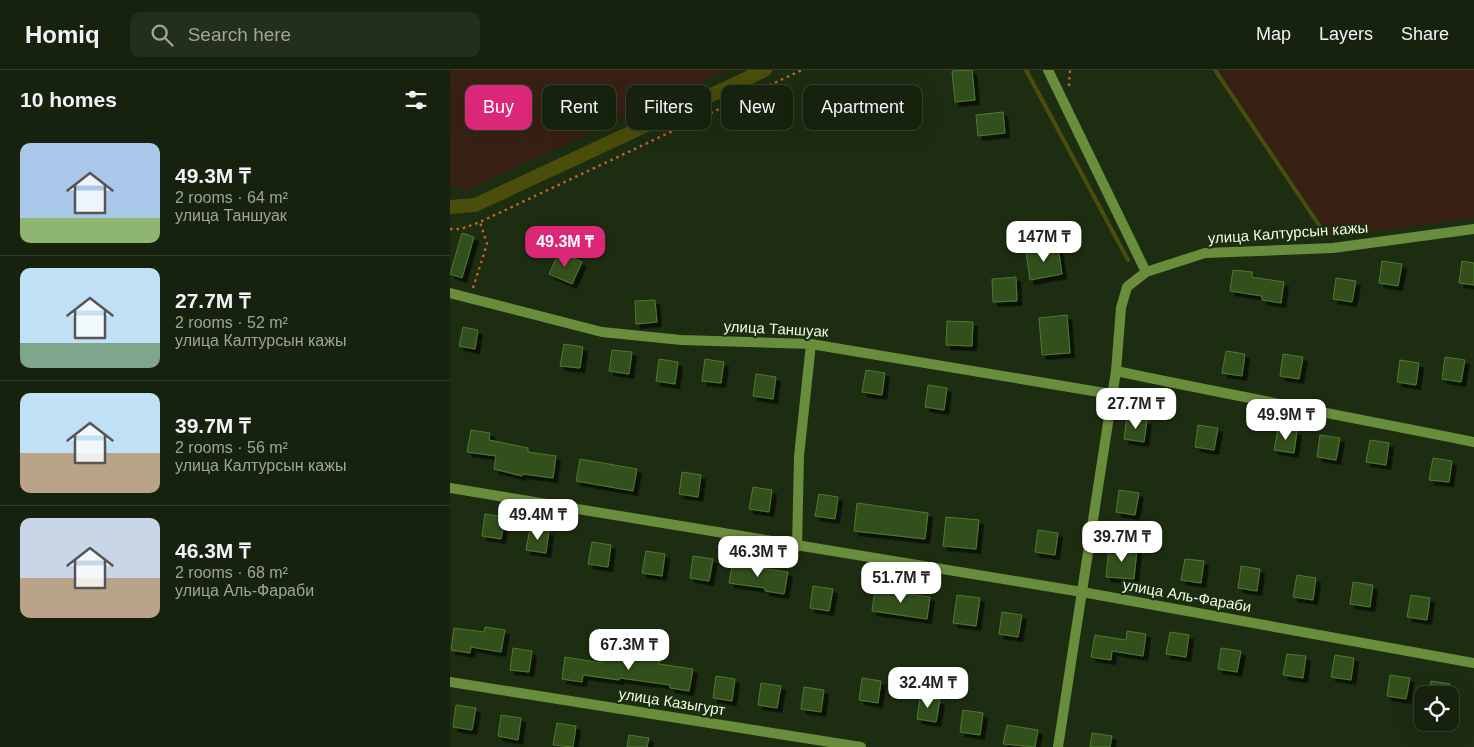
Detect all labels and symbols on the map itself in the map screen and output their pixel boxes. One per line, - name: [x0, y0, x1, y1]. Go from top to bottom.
- street label: улица Калтурсын кажы: [1207, 218, 1369, 247]
- pin: 147M ₸: [1003, 220, 1085, 263]
- pin: 49.3M ₸: [519, 226, 611, 268]
- street label: улица Таншуак: [723, 317, 829, 340]
- pin: 27.7M ₸: [1090, 388, 1182, 430]
- pin: 49.9M ₸: [1240, 398, 1332, 441]
- pin: 49.4M ₸: [492, 498, 584, 541]
- pin: 39.7M ₸: [1076, 520, 1168, 563]
- pin: 46.3M ₸: [712, 536, 804, 578]
- pin: 51.7M ₸: [855, 562, 947, 604]
- street label: улица Аль-Фараби: [1121, 576, 1253, 615]
- pin: 67.3M ₸: [583, 628, 675, 671]
- pin: 32.4M ₸: [882, 666, 974, 709]
- street label: улица Казыгурт: [618, 685, 727, 718]

